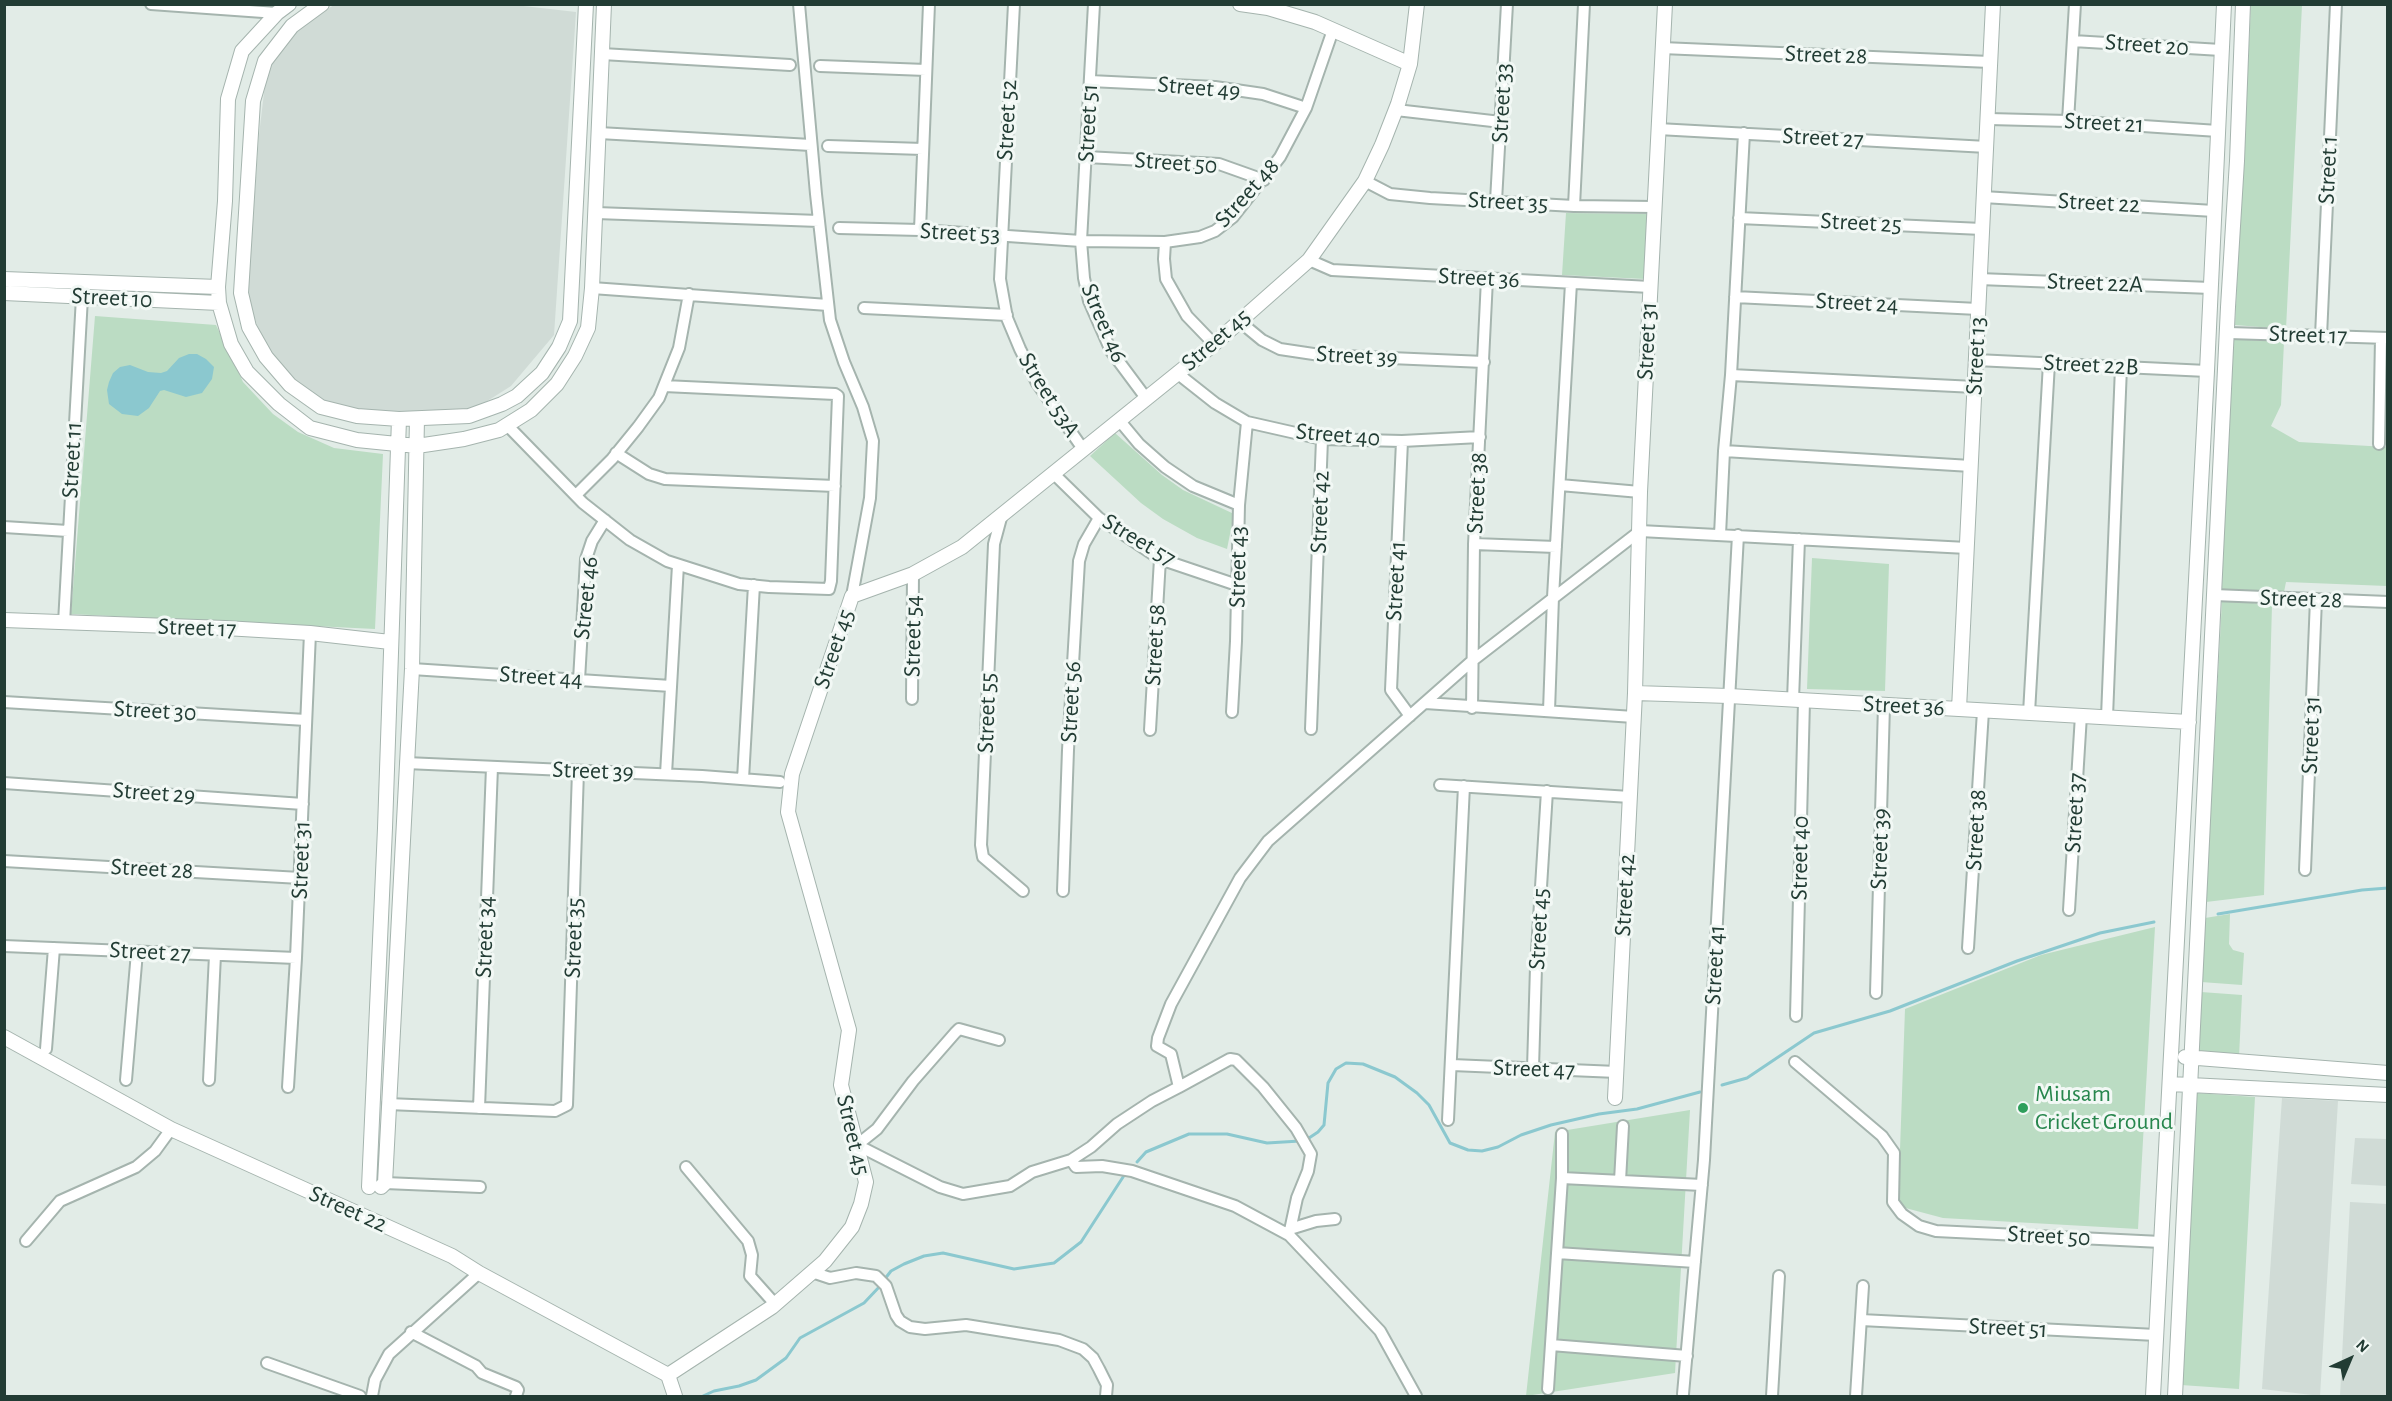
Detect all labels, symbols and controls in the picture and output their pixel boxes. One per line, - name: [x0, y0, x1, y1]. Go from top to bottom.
- street label: Street 20: [2104, 28, 2190, 62]
- street label: Street 28: [1784, 39, 1868, 71]
- street label: Street 33: [1486, 62, 1518, 144]
- street label: Street 49: [1156, 70, 1242, 106]
- street label: Street 52: [990, 79, 1024, 161]
- street label: Street 51: [1072, 83, 1104, 163]
- street label: Street 21: [2063, 107, 2145, 139]
- street label: Street 27: [1782, 121, 1864, 155]
- street label: Street 1: [2312, 135, 2344, 205]
- street label: Street 50: [1134, 146, 1218, 180]
- street label: Street 48: [1208, 152, 1286, 234]
- street label: Street 35: [1467, 186, 1549, 218]
- street label: Street 22: [2057, 186, 2141, 220]
- street label: Street 25: [1820, 206, 1902, 240]
- street label: Street 53: [919, 217, 1001, 249]
- street label: Street 36: [1437, 261, 1521, 295]
- street label: Street 22A: [2046, 267, 2144, 299]
- street label: Street 46: [1074, 279, 1134, 367]
- street label: Street 10: [71, 281, 153, 315]
- street label: Street 24: [1815, 286, 1899, 320]
- street label: Street 31: [1631, 301, 1663, 381]
- street label: Street 45: [1175, 303, 1257, 377]
- street label: Street 13: [1960, 316, 1992, 396]
- street label: Street 17: [2268, 319, 2348, 351]
- street label: Street 39: [1315, 339, 1399, 373]
- street label: Street 53A: [1012, 347, 1086, 443]
- street label: Street 22B: [2043, 348, 2139, 382]
- street label: Street 40: [1295, 417, 1381, 453]
- street label: Street 11: [56, 421, 88, 499]
- street label: Street 38: [1460, 451, 1494, 535]
- street label: Street 42: [1304, 470, 1336, 554]
- street label: Street 57: [1097, 507, 1181, 573]
- street label: Street 43: [1223, 526, 1253, 608]
- street label: Street 41: [1380, 540, 1412, 622]
- street label: Street 46: [567, 555, 605, 641]
- street label: Street 28: [2259, 583, 2343, 615]
- street label: Street 54: [898, 595, 928, 677]
- street label: Street 58: [1138, 603, 1172, 687]
- street label: Street 45: [807, 606, 861, 692]
- street label: Street 17: [157, 612, 237, 644]
- street label: Street 44: [498, 660, 584, 694]
- street label: Street 56: [1054, 660, 1088, 744]
- street label: Street 55: [971, 672, 1003, 754]
- street label: Street 36: [1862, 689, 1946, 723]
- street label: Street 30: [113, 694, 197, 728]
- street label: Street 31: [2295, 695, 2327, 775]
- street label: Street 39: [552, 755, 634, 787]
- street label: Street 37: [2059, 772, 2091, 854]
- street label: Street 29: [112, 776, 196, 810]
- street label: Street 38: [1959, 788, 1993, 872]
- street label: Street 39: [1864, 808, 1896, 890]
- street label: Street 40: [1785, 815, 1815, 901]
- street label: Street 31: [285, 820, 317, 900]
- street label: Street 28: [110, 852, 194, 886]
- street label: Street 42: [1608, 853, 1642, 937]
- street label: Street 45: [1522, 887, 1556, 971]
- street label: Street 34: [469, 896, 501, 978]
- street label: Street 35: [558, 897, 590, 979]
- street label: Street 41: [1699, 924, 1731, 1006]
- street label: Street 27: [109, 935, 191, 969]
- street label: Street 47: [1493, 1053, 1575, 1085]
- place label: Miusam Cricket Ground: [2035, 1080, 2173, 1136]
- street label: Street 45: [830, 1092, 876, 1178]
- marker: Miusam Cricket Ground: [2016, 1101, 2030, 1115]
- street label: Street 22: [305, 1179, 391, 1239]
- street label: Street 50: [2007, 1219, 2091, 1253]
- street label: Street 51: [1968, 1312, 2048, 1344]
- north arrow: [2320, 1329, 2380, 1389]
- text: N: [2353, 1336, 2372, 1356]

